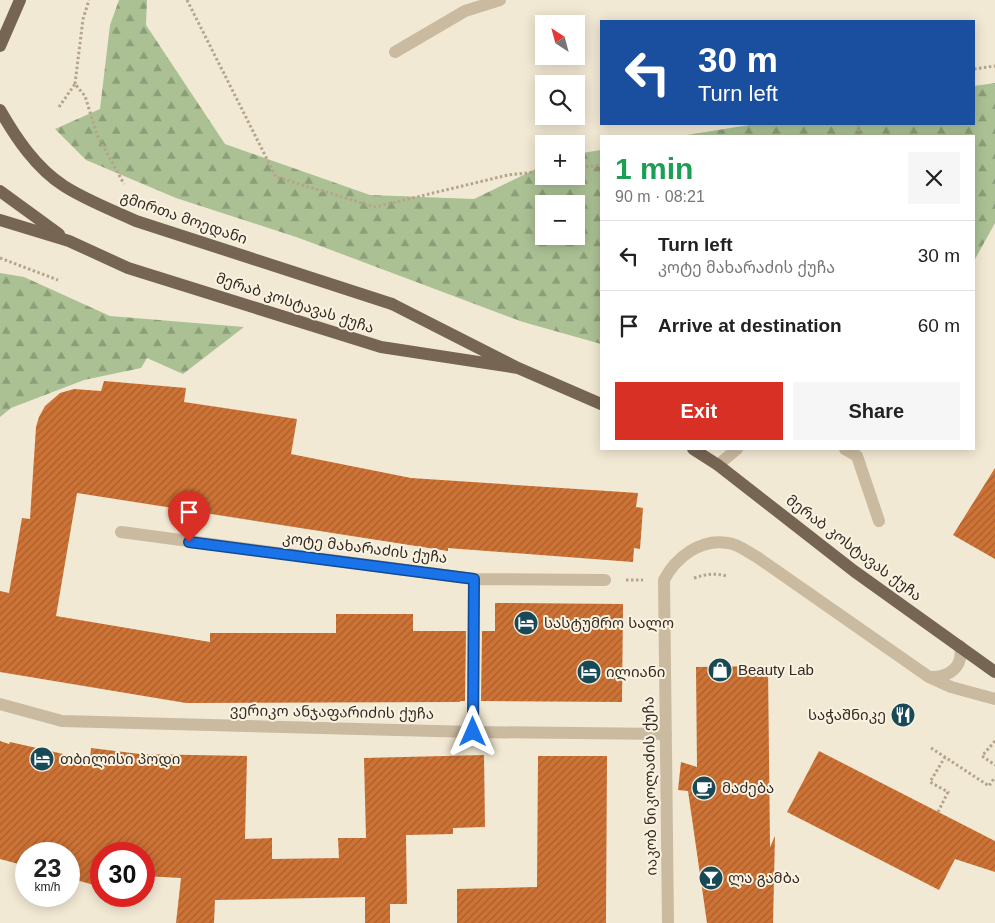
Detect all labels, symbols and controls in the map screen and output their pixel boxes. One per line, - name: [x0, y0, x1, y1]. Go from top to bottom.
- north arrow: [535, 15, 585, 65]
- map controls: [535, 15, 585, 245]
- icon: left: [615, 40, 680, 105]
- text: 30 m: [698, 40, 778, 79]
- button: search: [535, 75, 585, 125]
- text: Turn left: [698, 81, 778, 106]
- button: +: [535, 135, 585, 185]
- text: 1 min: [615, 152, 693, 185]
- button: close: [908, 152, 960, 204]
- street label: გმირთა მოედანი: [118, 188, 250, 248]
- text: 90 m · 08:21: [615, 188, 705, 205]
- button: −: [535, 195, 585, 245]
- text: Turn left: [658, 234, 733, 255]
- icon: left: [615, 242, 643, 270]
- text: 30 m: [918, 245, 960, 266]
- text: კოტე მახარაძის ქუჩა: [658, 259, 835, 276]
- street label: მერაბ კოსტავას ქუჩა: [214, 269, 376, 337]
- icon: arrive: [615, 312, 643, 340]
- text: Arrive at destination: [658, 315, 842, 336]
- text: 60 m: [918, 315, 960, 336]
- button: Exit: [615, 382, 783, 440]
- button: Share: [793, 382, 960, 440]
- pin: [168, 491, 210, 542]
- street label: მერაბ კოსტავას ქუჩა: [783, 491, 925, 605]
- icon: arrive: [175, 498, 203, 526]
- street label: კოტე მახარაძის ქუჩა: [282, 529, 448, 567]
- hotel icon: სასტუმრო სალო: [513, 610, 539, 636]
- place label: სასტუმრო სალო: [544, 614, 674, 632]
- shop icon: Beauty Lab: [707, 657, 733, 683]
- hotel icon: ილიანი: [576, 659, 602, 685]
- place label: Beauty Lab: [738, 661, 814, 678]
- place label: ილიანი: [606, 663, 665, 681]
- street label: იაკობ ნიკოლაძის ქუჩა: [639, 696, 661, 876]
- street label: ვერიკო ანჯაფარიძის ქუჩა: [230, 701, 434, 723]
- restaurant icon: საჭაშნიკე: [890, 702, 916, 728]
- position arrow: [446, 705, 498, 757]
- place label: საჭაშნიკე: [808, 706, 886, 724]
- hotel icon: თბილისი პოდი: [29, 746, 55, 772]
- place label: თბილისი პოდი: [60, 750, 180, 768]
- cafe icon: მაძება: [691, 775, 717, 801]
- place label: მაძება: [722, 779, 774, 797]
- speed limit sign: 30: [90, 842, 155, 907]
- text: 23: [34, 854, 61, 882]
- bar icon: ლა გამბა: [698, 865, 724, 891]
- place label: ლა გამბა: [728, 869, 800, 887]
- text: km/h: [34, 880, 61, 894]

